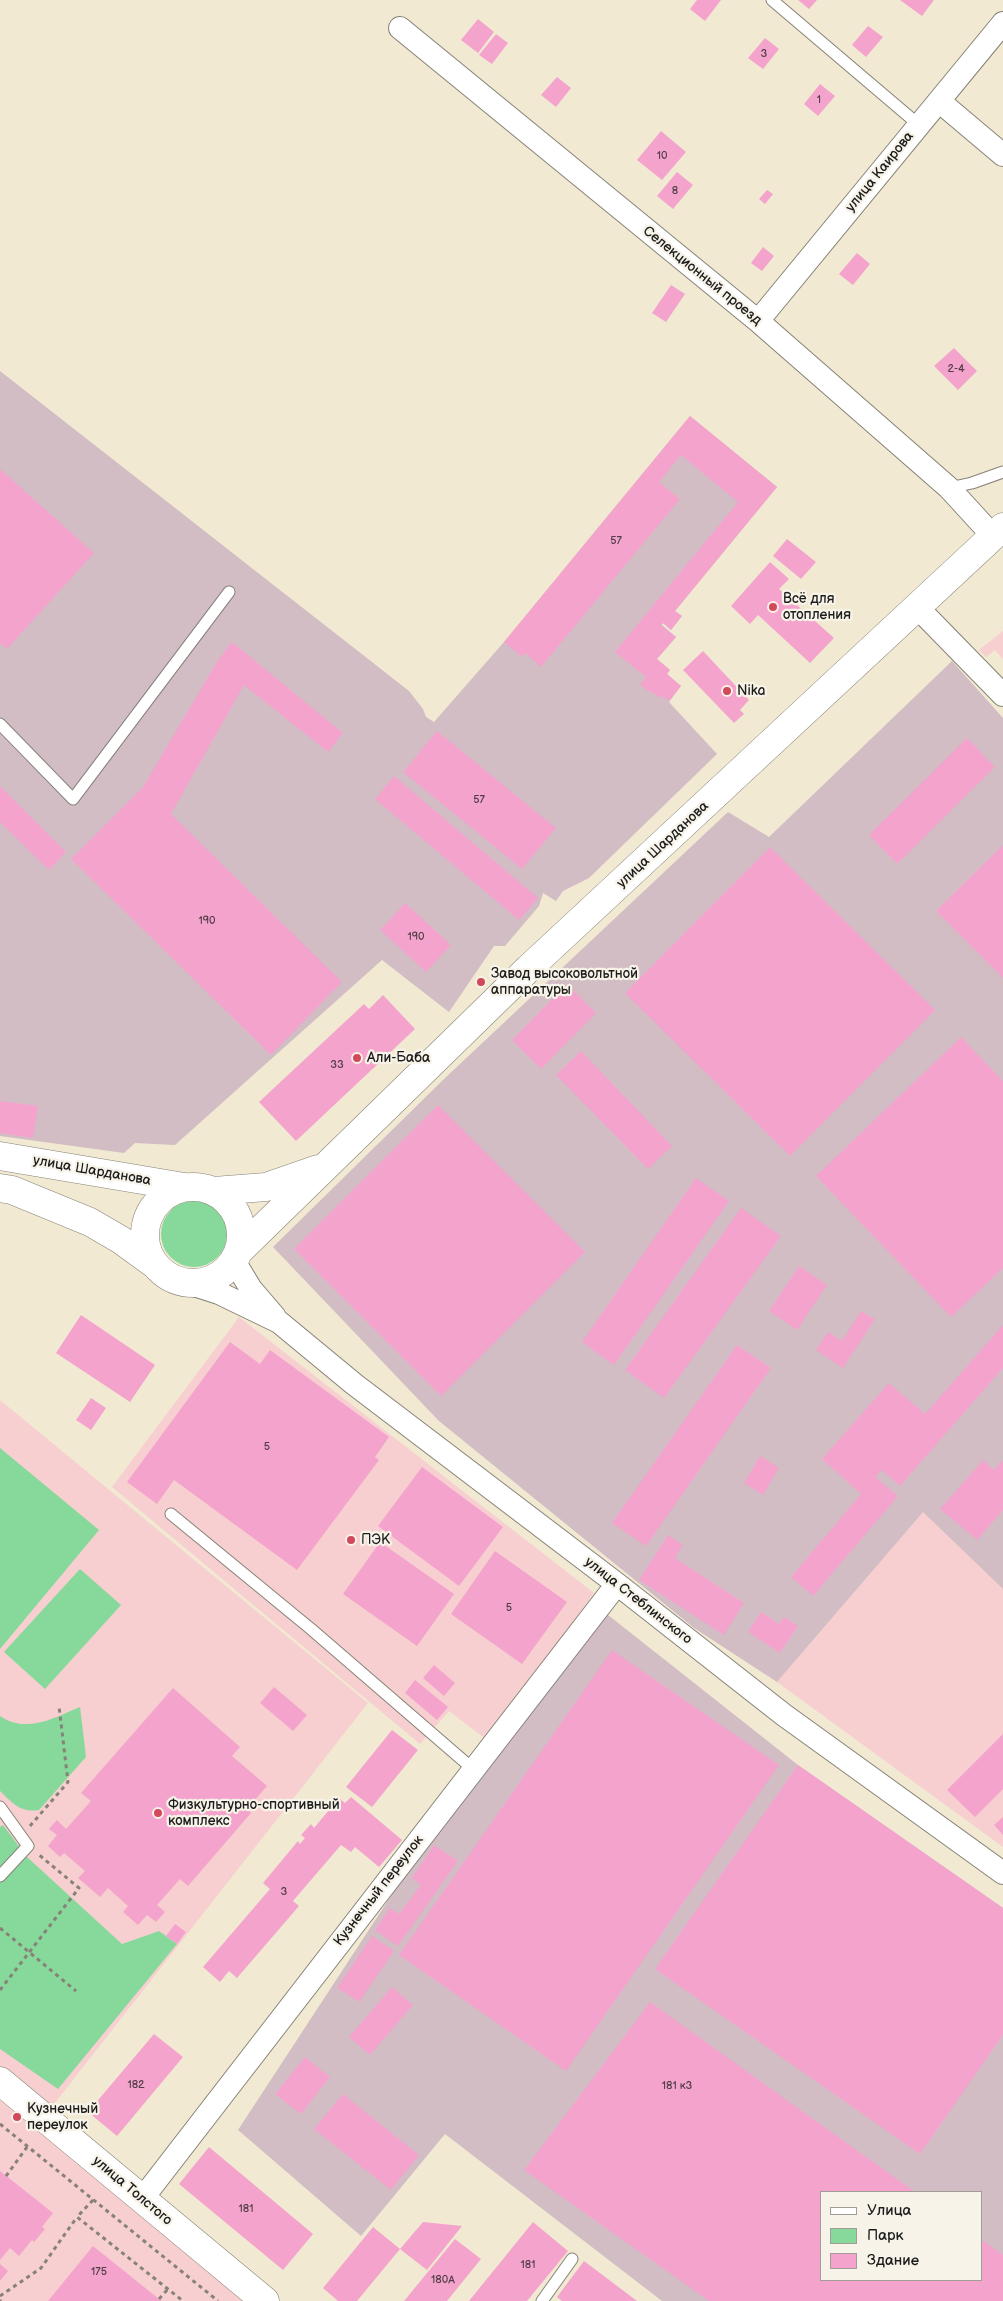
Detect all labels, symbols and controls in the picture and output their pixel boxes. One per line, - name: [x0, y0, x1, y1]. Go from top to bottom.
- house number: 3: [761, 47, 767, 61]
- house number: 1: [817, 93, 821, 107]
- street label: улица Каирова: [842, 128, 918, 216]
- house number: 10: [657, 149, 667, 163]
- house number: 8: [672, 184, 678, 198]
- street label: Селекционный проезд: [639, 223, 765, 329]
- house number: 2-4: [947, 362, 965, 376]
- house number: 57: [610, 534, 622, 548]
- place label: Всё для отопления: [783, 591, 851, 624]
- marker: Всё для отопления: [767, 601, 779, 613]
- place label: Nika: [737, 683, 765, 699]
- marker: Nika: [721, 685, 733, 697]
- house number: 57: [473, 793, 485, 807]
- street label: улица Шарданова: [614, 798, 712, 892]
- house number: 190: [198, 914, 216, 928]
- house number: 190: [407, 930, 425, 944]
- place label: Завод высоковольтной аппаратуры: [491, 966, 638, 999]
- marker: Завод высоковольтной аппаратуры: [475, 976, 487, 988]
- place label: Али-Баба: [367, 1050, 430, 1066]
- marker: Али-Баба: [351, 1052, 363, 1064]
- house number: 33: [330, 1058, 344, 1072]
- street label: улица Шарданова: [32, 1152, 152, 1190]
- house number: 5: [264, 1440, 270, 1454]
- place label: ПЭК: [361, 1532, 390, 1548]
- marker: ПЭК: [345, 1534, 357, 1546]
- street label: улица Стеблинского: [581, 1554, 695, 1648]
- house number: 5: [506, 1601, 512, 1615]
- place label: Физкультурно-спортивный комплекс: [168, 1797, 340, 1830]
- marker: Физкультурно-спортивный комплекс: [152, 1807, 164, 1819]
- street label: Кузнечный переулок: [331, 1832, 427, 1950]
- house number: 3: [281, 1885, 287, 1899]
- house number: 182: [127, 2078, 145, 2092]
- house number: 181 к3: [662, 2079, 692, 2093]
- place label: Кузнечный переулок: [27, 2101, 98, 2134]
- marker: Кузнечный переулок: [11, 2111, 23, 2123]
- street label: улица Толстого: [89, 2153, 175, 2229]
- legend: [820, 2191, 983, 2281]
- text: Улица: [867, 2201, 911, 2220]
- house number: 181: [239, 2202, 253, 2216]
- text: Парк: [867, 2226, 904, 2245]
- text: Здание: [867, 2251, 919, 2270]
- house number: 181: [521, 2258, 535, 2272]
- house number: 175: [91, 2265, 107, 2279]
- house number: 180А: [431, 2273, 455, 2287]

